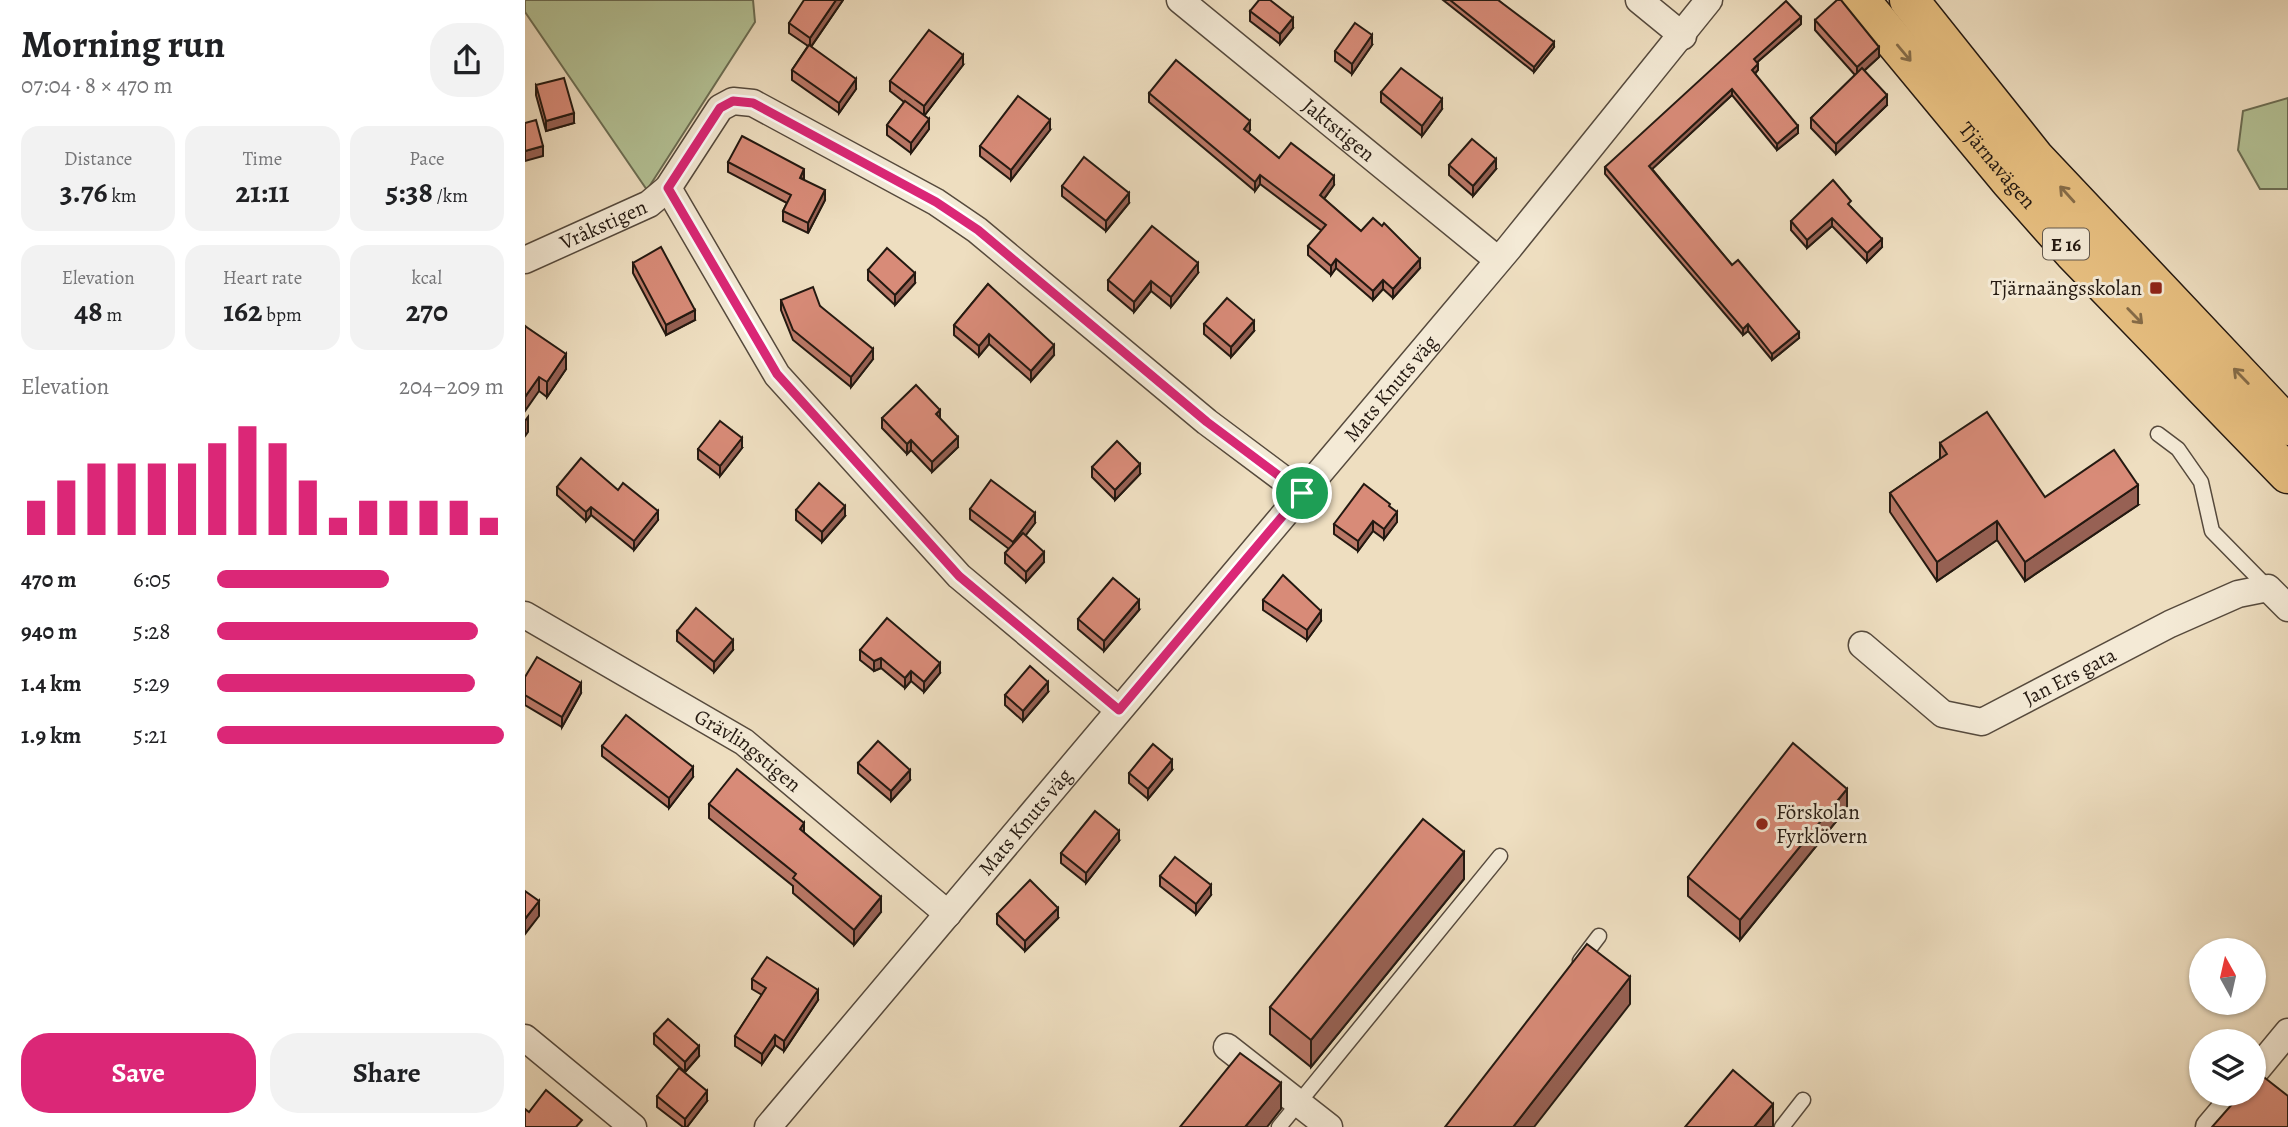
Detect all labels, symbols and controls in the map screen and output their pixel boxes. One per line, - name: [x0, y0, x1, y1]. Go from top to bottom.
- text: Morning run: [21, 18, 225, 70]
- button: share: [430, 23, 504, 97]
- one-way arrow: [1896, 43, 1912, 61]
- text: 07:04 · 8 × 470 m: [21, 70, 173, 101]
- street label: Jaktstigen: [1296, 92, 1381, 168]
- street label: Tjärnavägen: [1953, 116, 2042, 215]
- text: Distance: [64, 146, 132, 172]
- text: Time: [243, 146, 282, 172]
- text: Pace: [409, 146, 444, 172]
- text: 3.76: [60, 172, 108, 212]
- text: 21:11: [236, 172, 289, 212]
- text: 5:38: [386, 172, 433, 212]
- text: km: [108, 183, 137, 209]
- text: /km: [433, 183, 468, 209]
- one-way arrow: [2059, 185, 2075, 203]
- street label: Vråkstigen: [554, 193, 651, 257]
- road number: E 16: [2043, 228, 2089, 260]
- text: Elevation: [62, 265, 135, 291]
- text: Heart rate: [223, 265, 302, 291]
- text: kcal: [412, 265, 442, 291]
- place label: Tjärnaängsskolan: [1991, 274, 2142, 302]
- marker: Tjärnaängsskolan: [2148, 280, 2164, 296]
- text: 48: [74, 291, 103, 331]
- text: 162: [223, 291, 262, 331]
- text: 270: [406, 291, 448, 331]
- text: m: [103, 302, 122, 328]
- text: bpm: [262, 302, 302, 328]
- one-way arrow: [2126, 307, 2143, 324]
- street label: Mats Knuts väg: [1337, 329, 1444, 448]
- one-way arrow: [2232, 368, 2249, 385]
- text: Elevation: [21, 371, 109, 402]
- text: 204–209 m: [399, 371, 504, 402]
- pin: [1272, 463, 1332, 523]
- icon: arrive: [1283, 474, 1321, 512]
- text: 470 m: [21, 564, 76, 595]
- text: 6:05: [133, 564, 171, 595]
- text: 940 m: [21, 616, 77, 647]
- text: 5:28: [133, 616, 170, 647]
- street label: Jan Ers gata: [2018, 640, 2121, 712]
- text: 1.4 km: [21, 668, 82, 699]
- text: 5:29: [133, 668, 170, 699]
- street label: Grävlingstigen: [689, 702, 807, 798]
- text: 1.9 km: [21, 720, 81, 751]
- text: 5:21: [133, 720, 167, 751]
- street label: Mats Knuts väg: [972, 762, 1079, 881]
- place label: Förskolan Fyrklövern: [1776, 798, 1868, 850]
- marker: Förskolan Fyrklövern: [1754, 816, 1770, 832]
- north arrow: [2189, 938, 2266, 1015]
- map controls: [2189, 938, 2266, 1106]
- button: layers: [2189, 1029, 2266, 1106]
- button: Save: [21, 1033, 256, 1113]
- button: Share: [270, 1033, 504, 1113]

